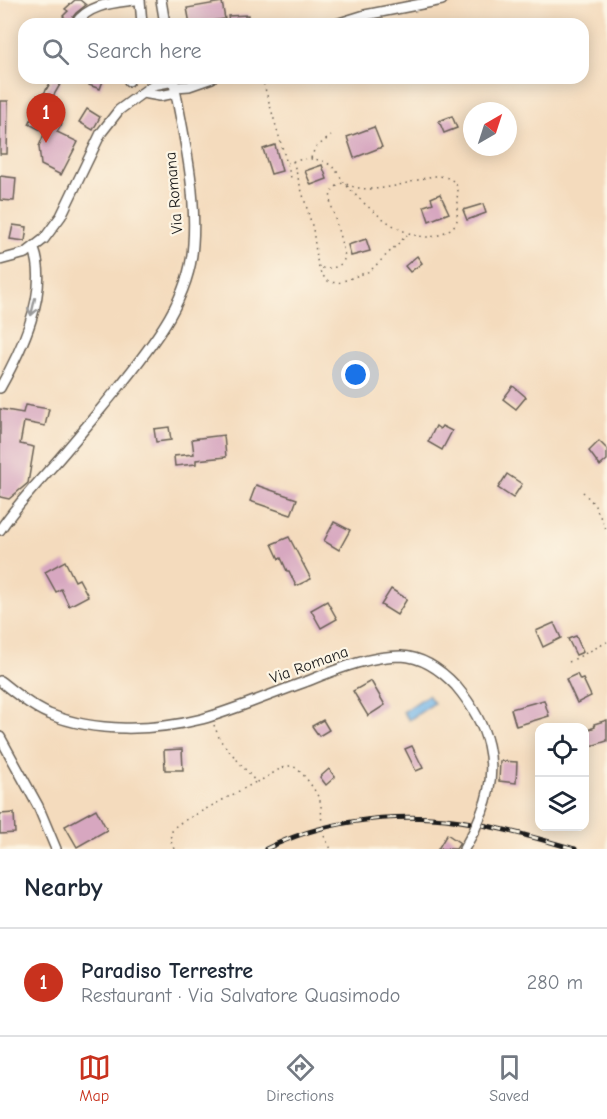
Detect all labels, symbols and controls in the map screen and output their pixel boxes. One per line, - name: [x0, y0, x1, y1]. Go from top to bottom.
- search box: [18, 18, 589, 84]
- icon: search: [39, 35, 72, 68]
- text: Search here: [87, 38, 202, 64]
- pin: 1: [26, 94, 66, 143]
- north arrow: [463, 102, 517, 156]
- street label: Via Romana: [161, 151, 187, 235]
- one-way arrow: [27, 297, 39, 316]
- your location: [341, 360, 370, 389]
- street label: Via Romana: [267, 642, 351, 688]
- map controls: [535, 723, 589, 831]
- button: locate: [535, 723, 589, 777]
- button: layers: [535, 777, 589, 831]
- text: Nearby: [24, 873, 103, 903]
- text: Paradiso Terrestre: [81, 958, 253, 984]
- text: 1: [40, 971, 47, 994]
- text: 280 m: [527, 971, 583, 994]
- text: Restaurant · Via Salvatore Quasimodo: [81, 984, 400, 1007]
- tab: Map: [78, 1051, 111, 1105]
- tab: Directions: [266, 1051, 334, 1105]
- tab: Saved: [489, 1051, 529, 1105]

